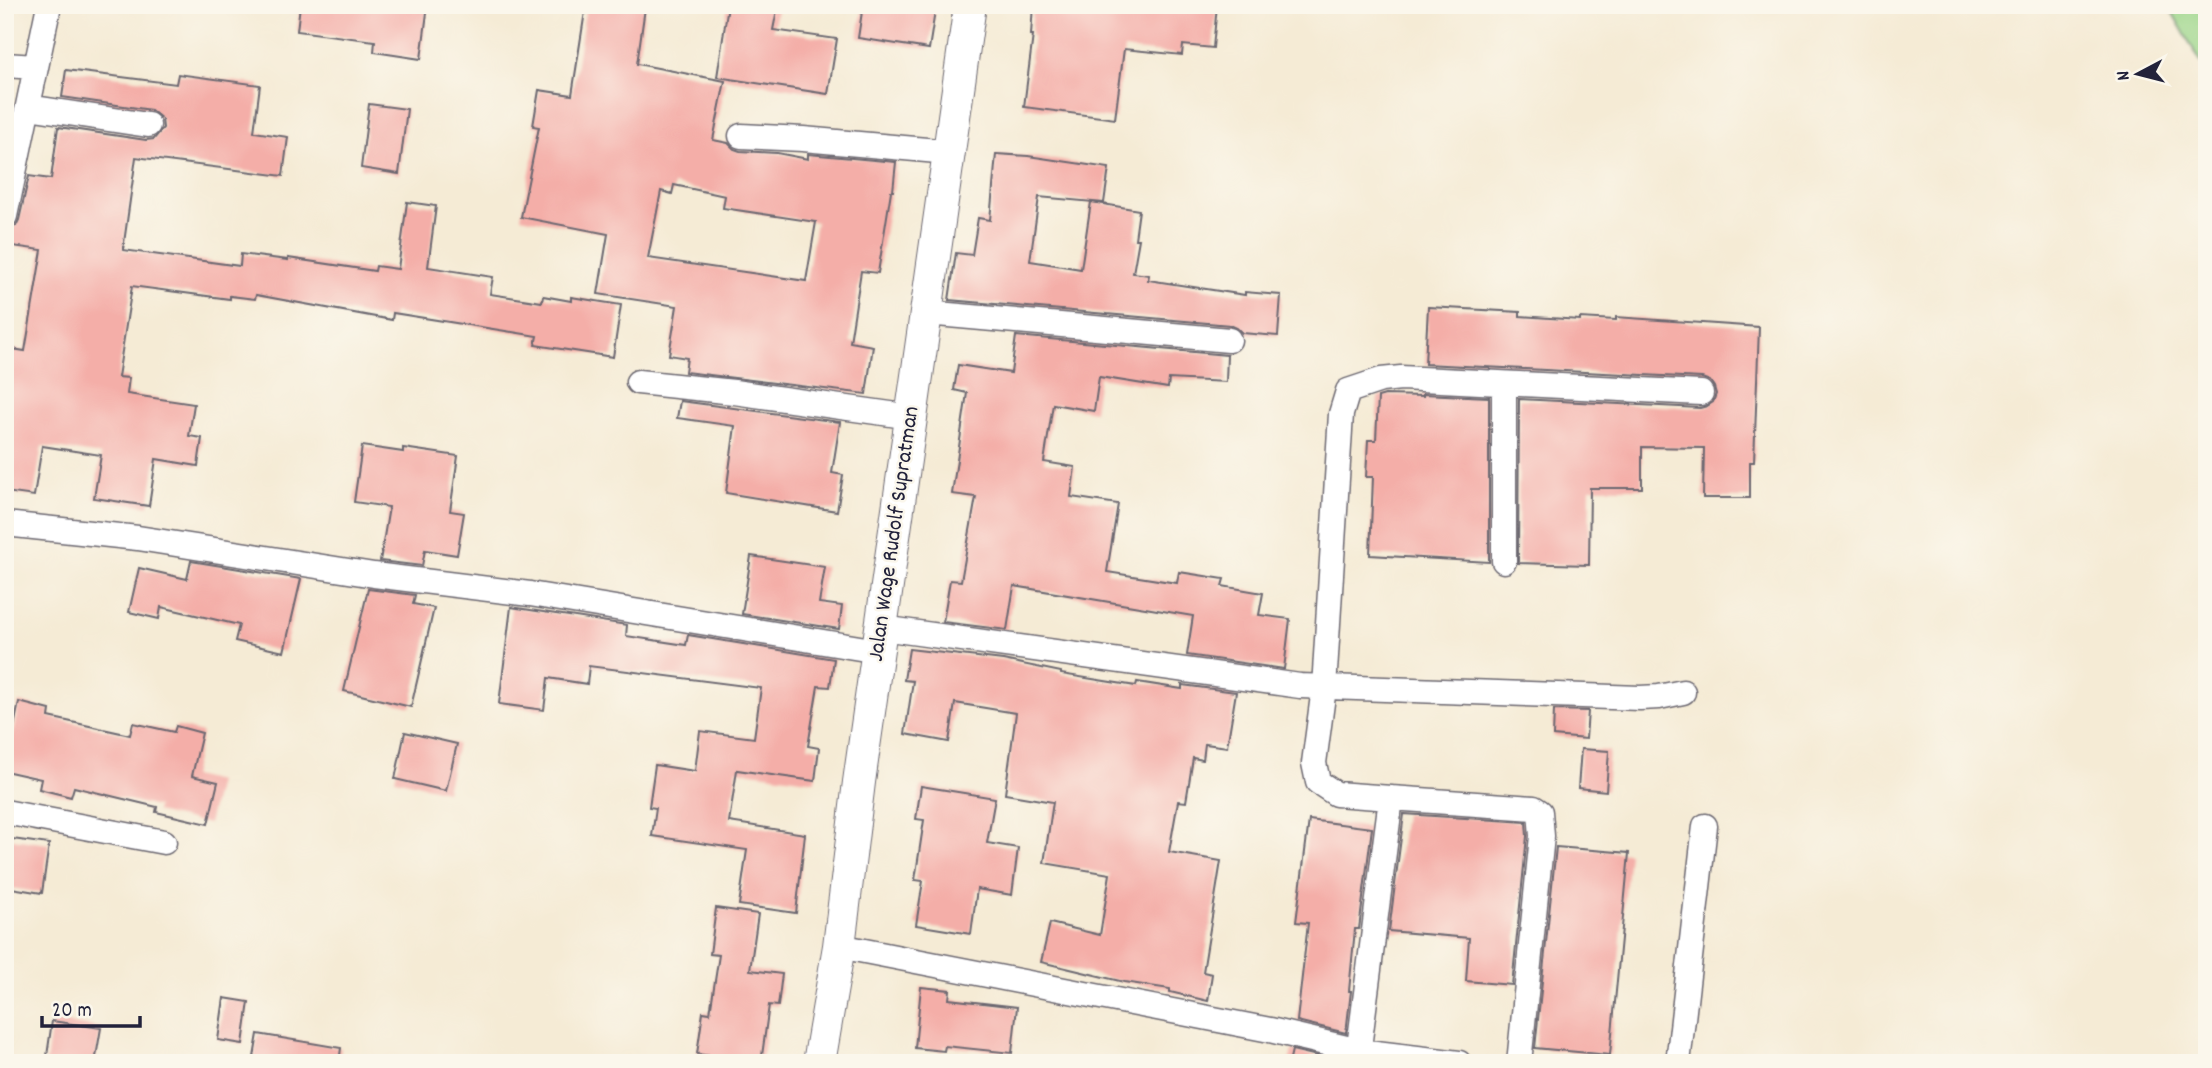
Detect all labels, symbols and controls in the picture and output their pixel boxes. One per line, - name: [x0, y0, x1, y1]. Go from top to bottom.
- north arrow: [2104, 38, 2174, 108]
- text: N: [2111, 69, 2139, 82]
- street label: Jalan Wage Rudolf Supratman: [861, 404, 929, 664]
- scale bar: [42, 984, 140, 1028]
- text: 20 m: [52, 997, 92, 1027]

